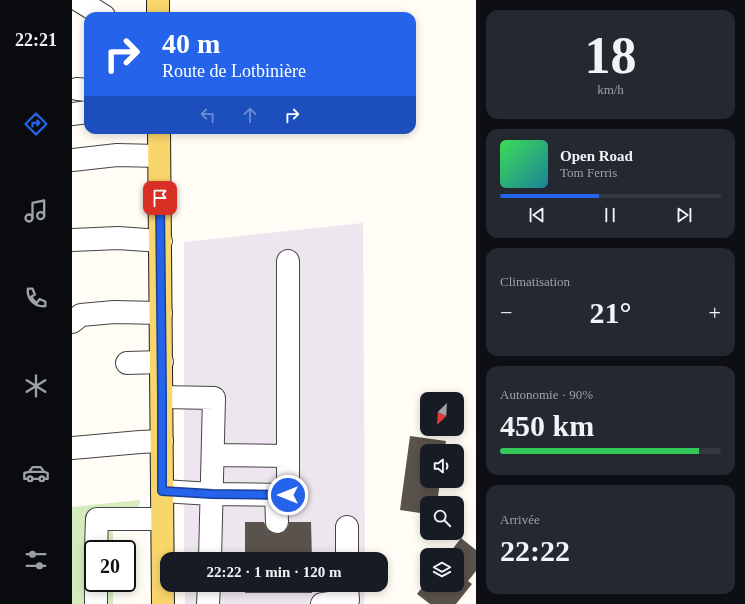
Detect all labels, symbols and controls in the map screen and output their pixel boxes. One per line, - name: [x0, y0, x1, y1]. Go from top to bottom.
- text: 18: [585, 27, 637, 84]
- icon: right: [96, 28, 148, 80]
- text: 40 m: [162, 28, 220, 59]
- text: 22:21: [15, 30, 57, 50]
- text: Route de Lotbinière: [162, 61, 306, 81]
- text: km/h: [597, 82, 624, 97]
- icon: left: [197, 104, 219, 126]
- icon: ahead: [239, 104, 261, 126]
- icon: right: [281, 104, 303, 126]
- icon: directions: [22, 110, 50, 138]
- text: Open Road: [560, 148, 633, 164]
- text: Tom Ferris: [560, 165, 617, 180]
- pin: [143, 181, 177, 215]
- icon: arrive: [149, 187, 171, 209]
- icon: music: [22, 197, 50, 225]
- icon: previous: [526, 204, 548, 226]
- icon: pause: [599, 204, 621, 226]
- icon: next: [673, 204, 695, 226]
- text: Climatisation: [500, 274, 570, 289]
- icon: phone: [22, 284, 50, 312]
- text: 21°: [590, 296, 632, 329]
- text: −: [500, 300, 512, 325]
- text: +: [709, 300, 721, 325]
- icon: climate: [22, 372, 50, 400]
- text: Autonomie · 90%: [500, 387, 593, 402]
- north arrow: [420, 392, 464, 436]
- map controls: [420, 392, 464, 592]
- text: 450 km: [500, 409, 594, 442]
- button: sound: [420, 444, 464, 488]
- icon: car: [22, 459, 50, 487]
- position arrow: [267, 474, 309, 516]
- button: search: [420, 496, 464, 540]
- text: Arrivée: [500, 512, 540, 527]
- text: 22:22: [500, 534, 570, 567]
- speed limit sign: 20: [84, 540, 136, 592]
- icon: filters: [22, 546, 50, 574]
- button: layers: [420, 548, 464, 592]
- text: 22:22 · 1 min · 120 m: [207, 564, 342, 580]

